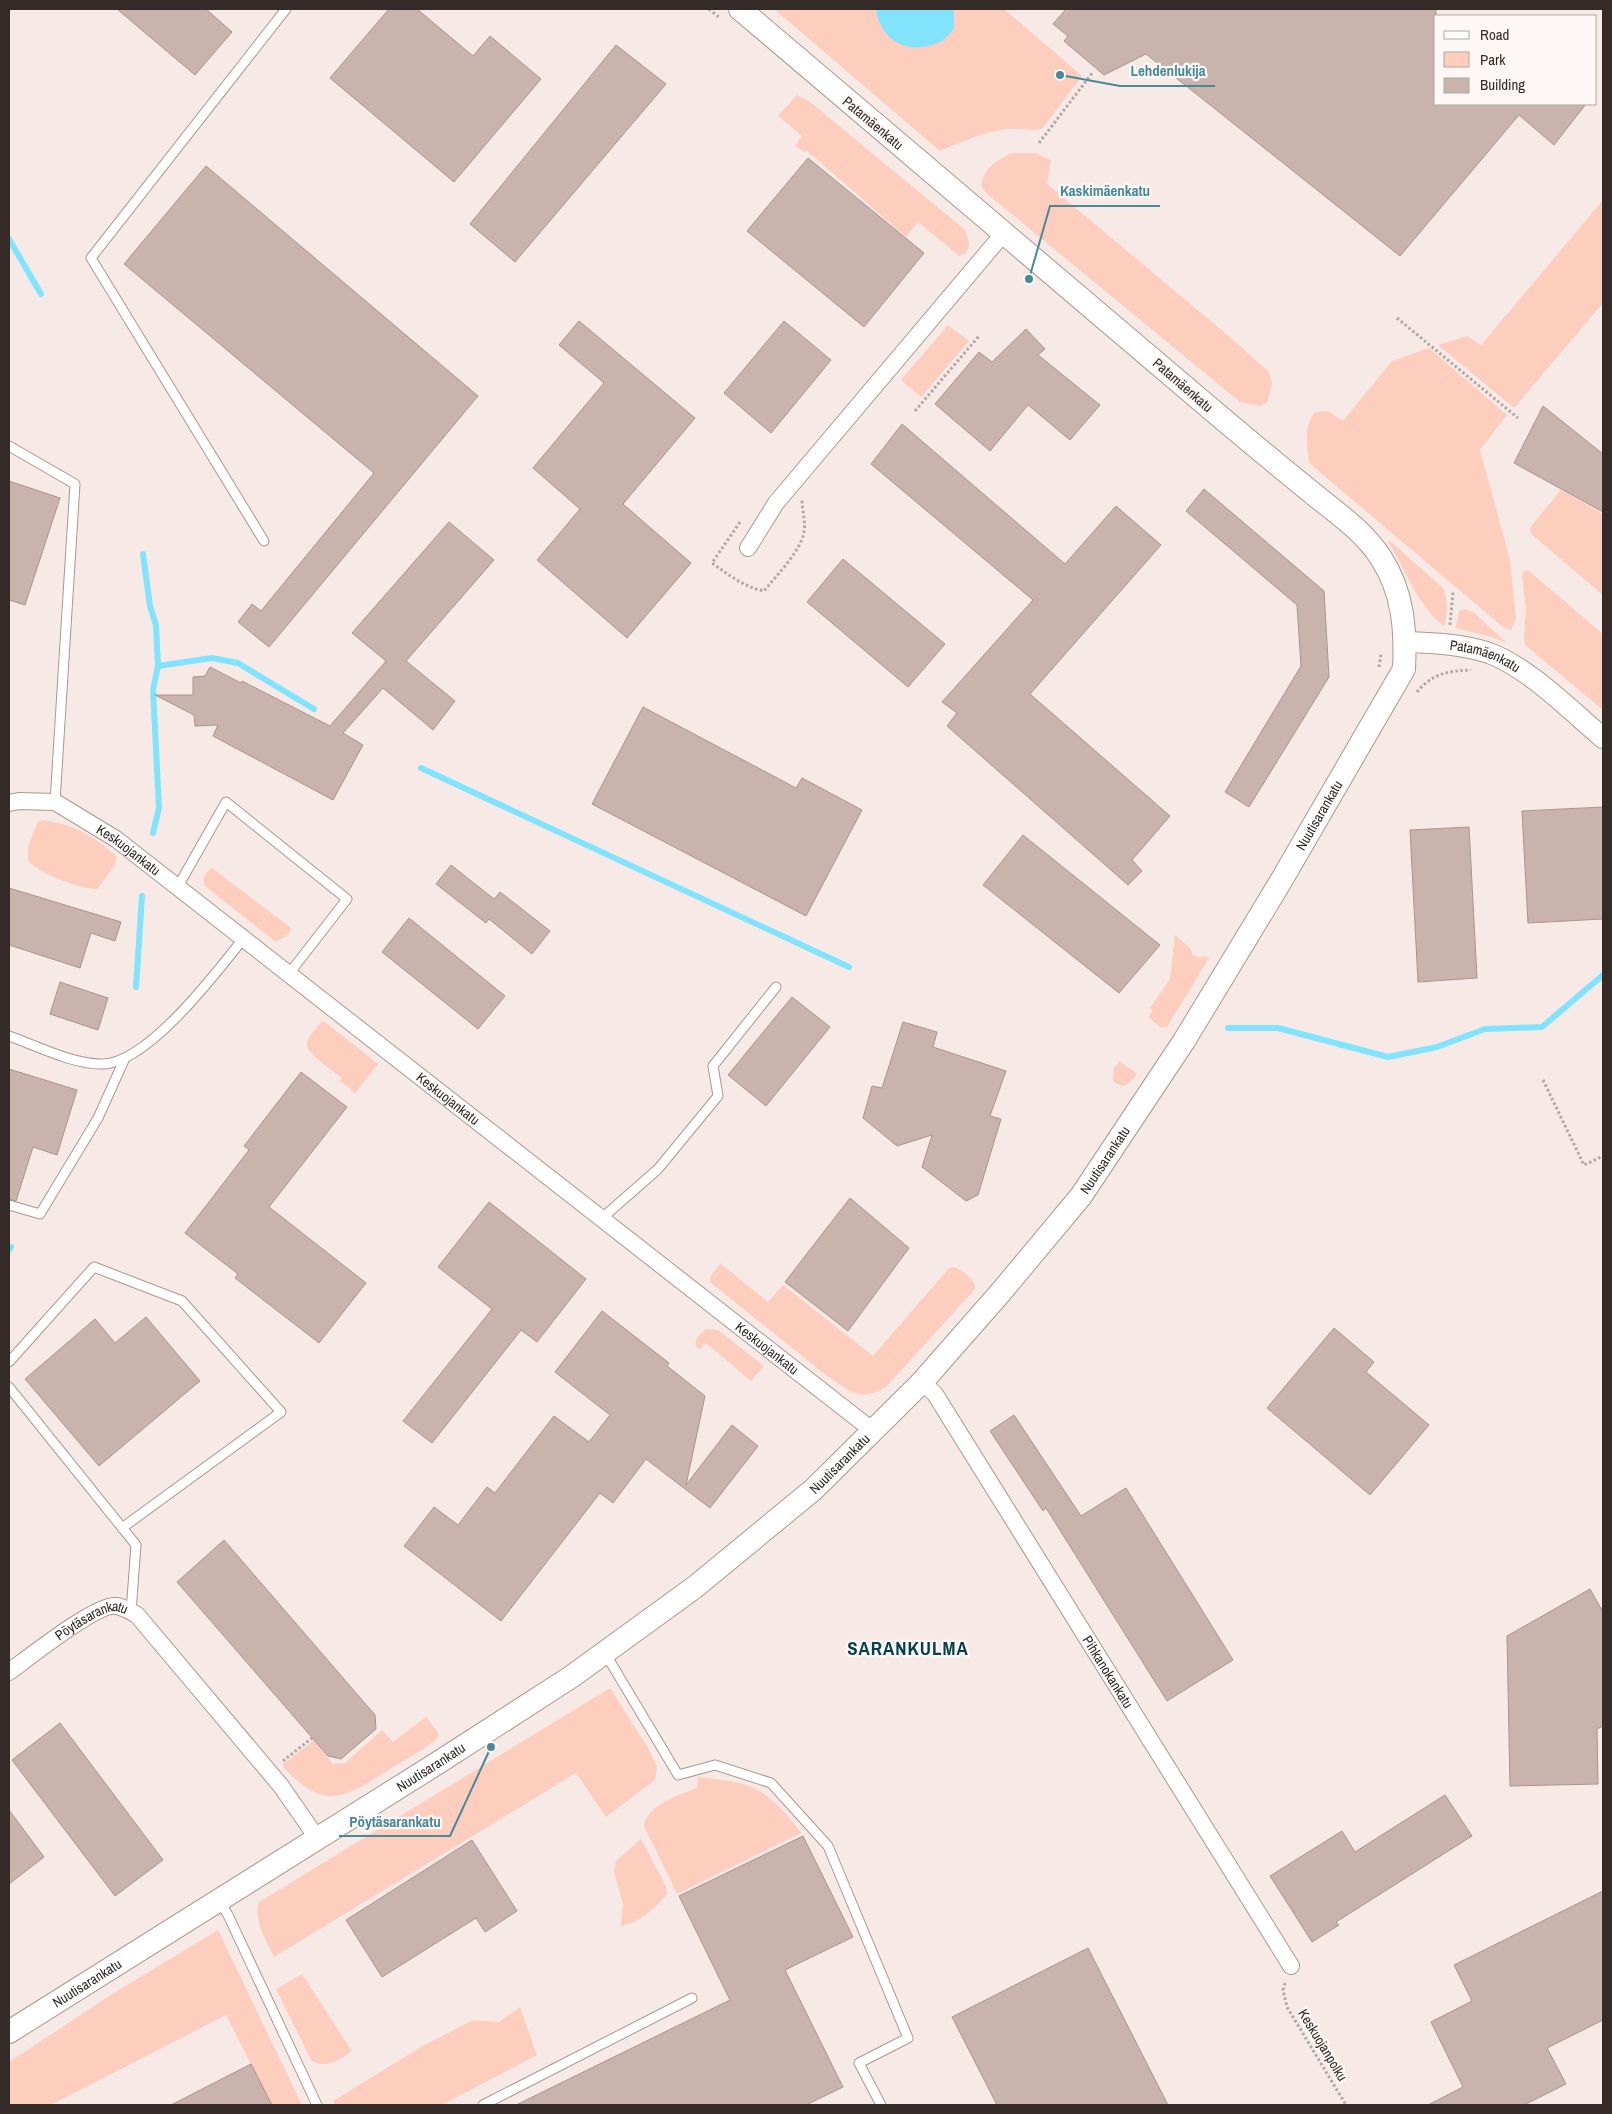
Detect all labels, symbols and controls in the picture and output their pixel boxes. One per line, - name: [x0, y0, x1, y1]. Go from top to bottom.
- legend: [1434, 15, 1597, 105]
- text: Road: [1480, 24, 1509, 45]
- text: Park: [1480, 49, 1506, 70]
- callout: Lehdenlukija: [1120, 56, 1215, 86]
- text: Lehdenlukija: [1130, 60, 1206, 81]
- text: Building: [1480, 74, 1525, 95]
- street label: Patamäenkatu: [839, 92, 907, 154]
- callout: Kaskimäenkatu: [1050, 176, 1160, 206]
- text: Kaskimäenkatu: [1060, 180, 1150, 201]
- street label: Patamäenkatu: [1149, 354, 1217, 416]
- street label: Patamäenkatu: [1449, 636, 1524, 676]
- street label: Nuutisarankatu: [1292, 777, 1346, 854]
- street label: Keskuojankatu: [93, 820, 164, 879]
- street label: Keskuojankatu: [413, 1068, 483, 1129]
- street label: Nuutisarankatu: [1076, 1123, 1134, 1198]
- street label: Keskuojankatu: [732, 1318, 802, 1378]
- street label: Nuutisarankatu: [805, 1430, 874, 1498]
- street label: Pöytäsarankatu: [51, 1597, 131, 1644]
- street label: Pihkanokankatu: [1079, 1632, 1137, 1712]
- district label: SARANKULMA: [847, 1635, 969, 1661]
- street label: Nuutisarankatu: [393, 1739, 468, 1796]
- callout: Pöytäsarankatu: [339, 1806, 450, 1836]
- text: Pöytäsarankatu: [349, 1811, 441, 1832]
- street label: Nuutisarankatu: [49, 1955, 125, 2011]
- street label: Keskuojanpolku: [1294, 2006, 1352, 2084]

